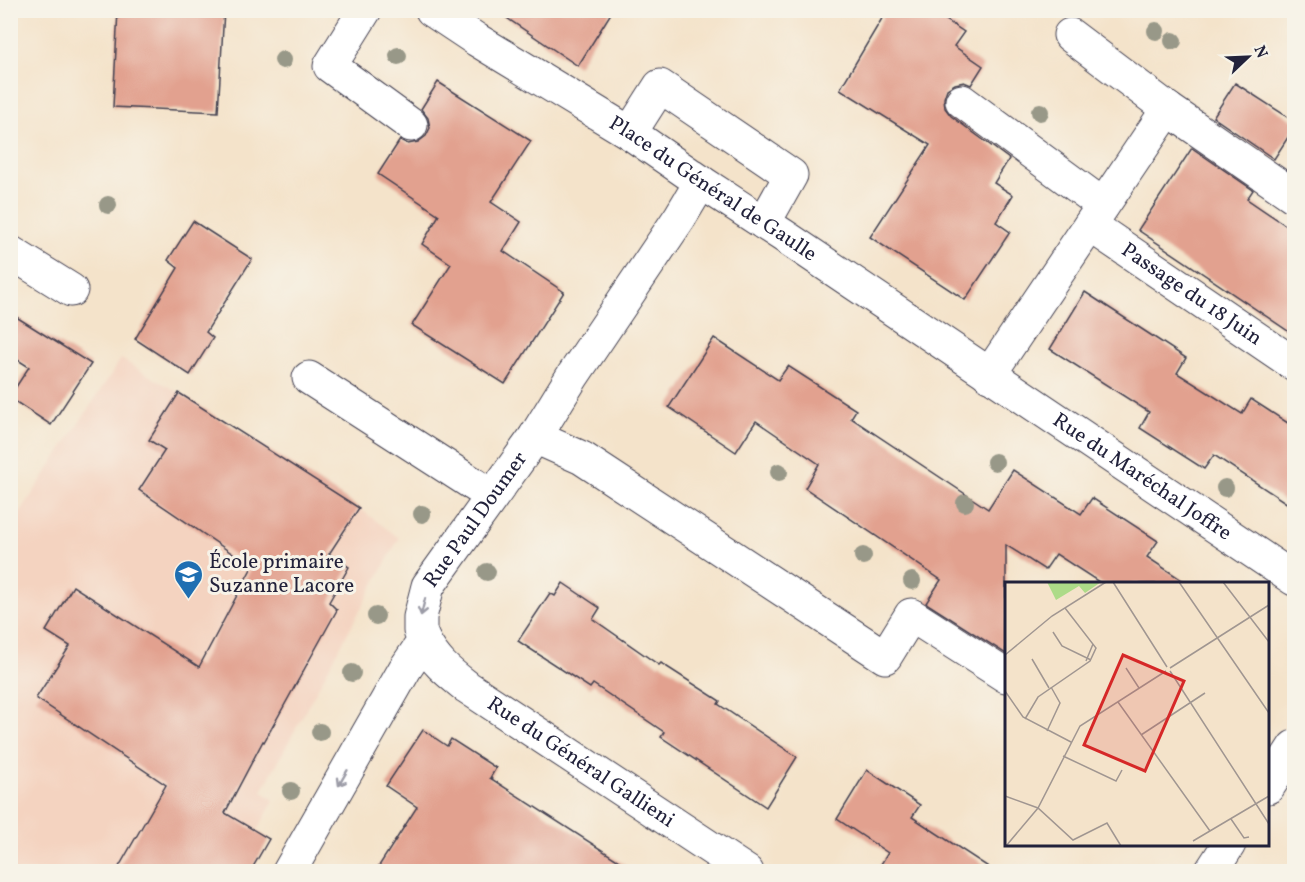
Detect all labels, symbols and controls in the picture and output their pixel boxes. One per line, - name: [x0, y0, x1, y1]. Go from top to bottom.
- north arrow: [1218, 27, 1278, 87]
- text: N: [1248, 42, 1273, 62]
- street label: Place du Général de Gaulle: [603, 109, 823, 269]
- street label: Passage du 18 Juin: [1115, 236, 1268, 353]
- street label: Rue du Maréchal Joffre: [1047, 406, 1238, 548]
- street label: Rue Paul Doumer: [417, 446, 534, 594]
- place label: École primaire Suzanne Lacore: [209, 548, 354, 601]
- school or university icon: École primaire Suzanne Lacore: [172, 558, 204, 600]
- inset map: [1005, 582, 1269, 846]
- one-way arrow: [416, 597, 428, 616]
- street label: Rue du Général Gallieni: [481, 690, 680, 835]
- one-way arrow: [336, 770, 348, 787]

